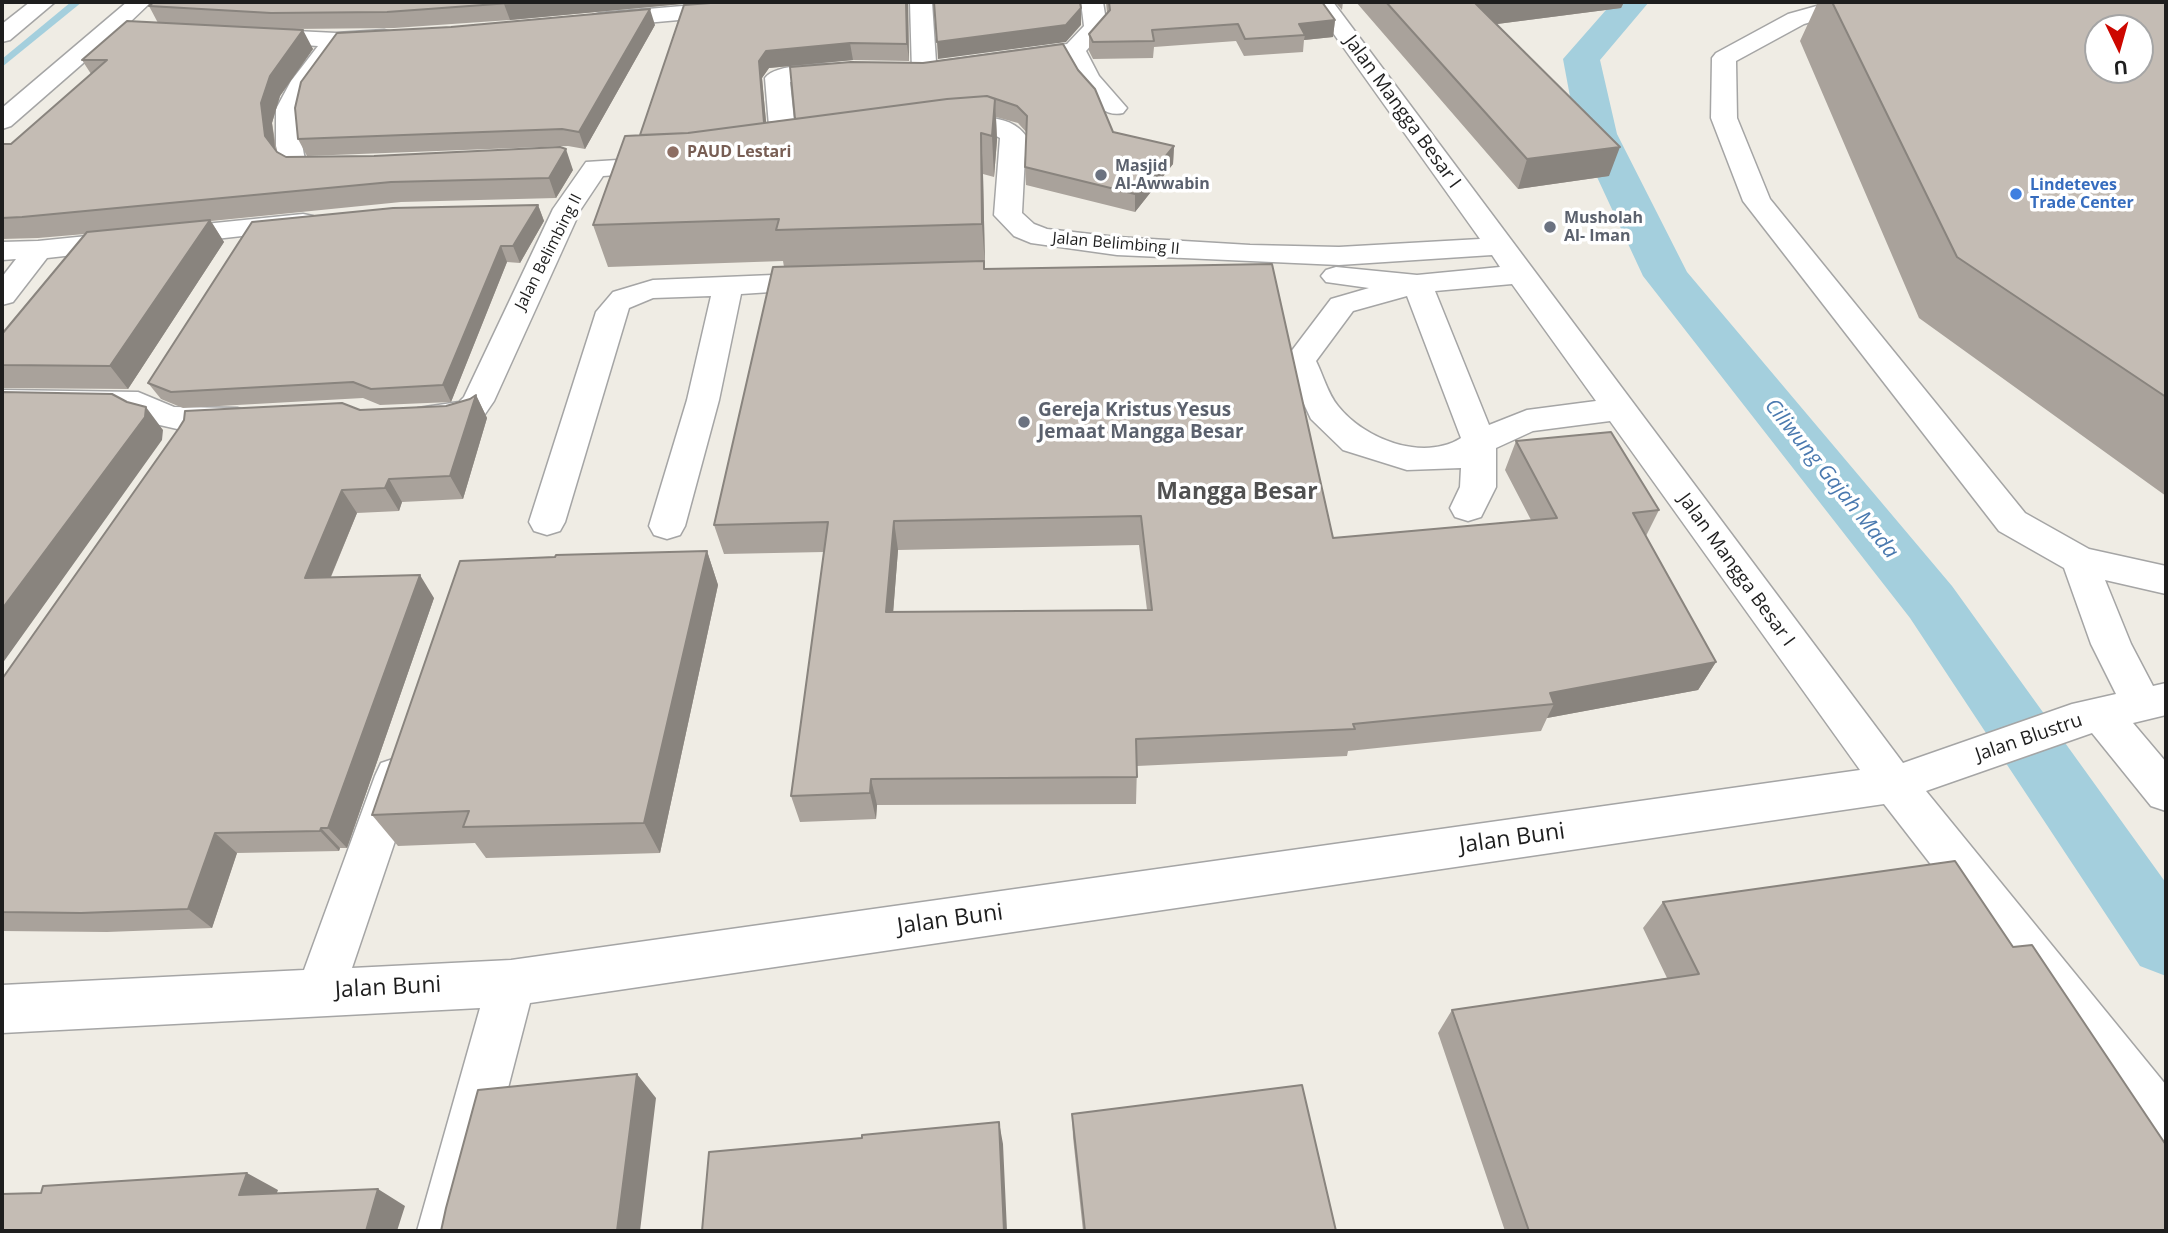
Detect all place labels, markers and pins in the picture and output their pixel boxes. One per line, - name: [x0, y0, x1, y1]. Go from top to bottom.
- place label: PAUD Lestari: [687, 142, 791, 162]
- marker: PAUD Lestari: [665, 144, 681, 160]
- place label: Masjid Al-Awwabin: [1115, 156, 1210, 194]
- marker: Masjid Al-Awwabin: [1093, 167, 1109, 183]
- place label: Lindeteves Trade Center: [2030, 175, 2134, 213]
- marker: Lindeteves Trade Center: [2008, 186, 2024, 202]
- place label: Musholah Al- Iman: [1564, 208, 1643, 246]
- marker: Musholah Al- Iman: [1542, 219, 1558, 235]
- place label: Gereja Kristus Yesus Jemaat Mangga Besar: [1038, 400, 1244, 444]
- marker: Gereja Kristus Yesus Jemaat Mangga Besar: [1016, 414, 1032, 430]

